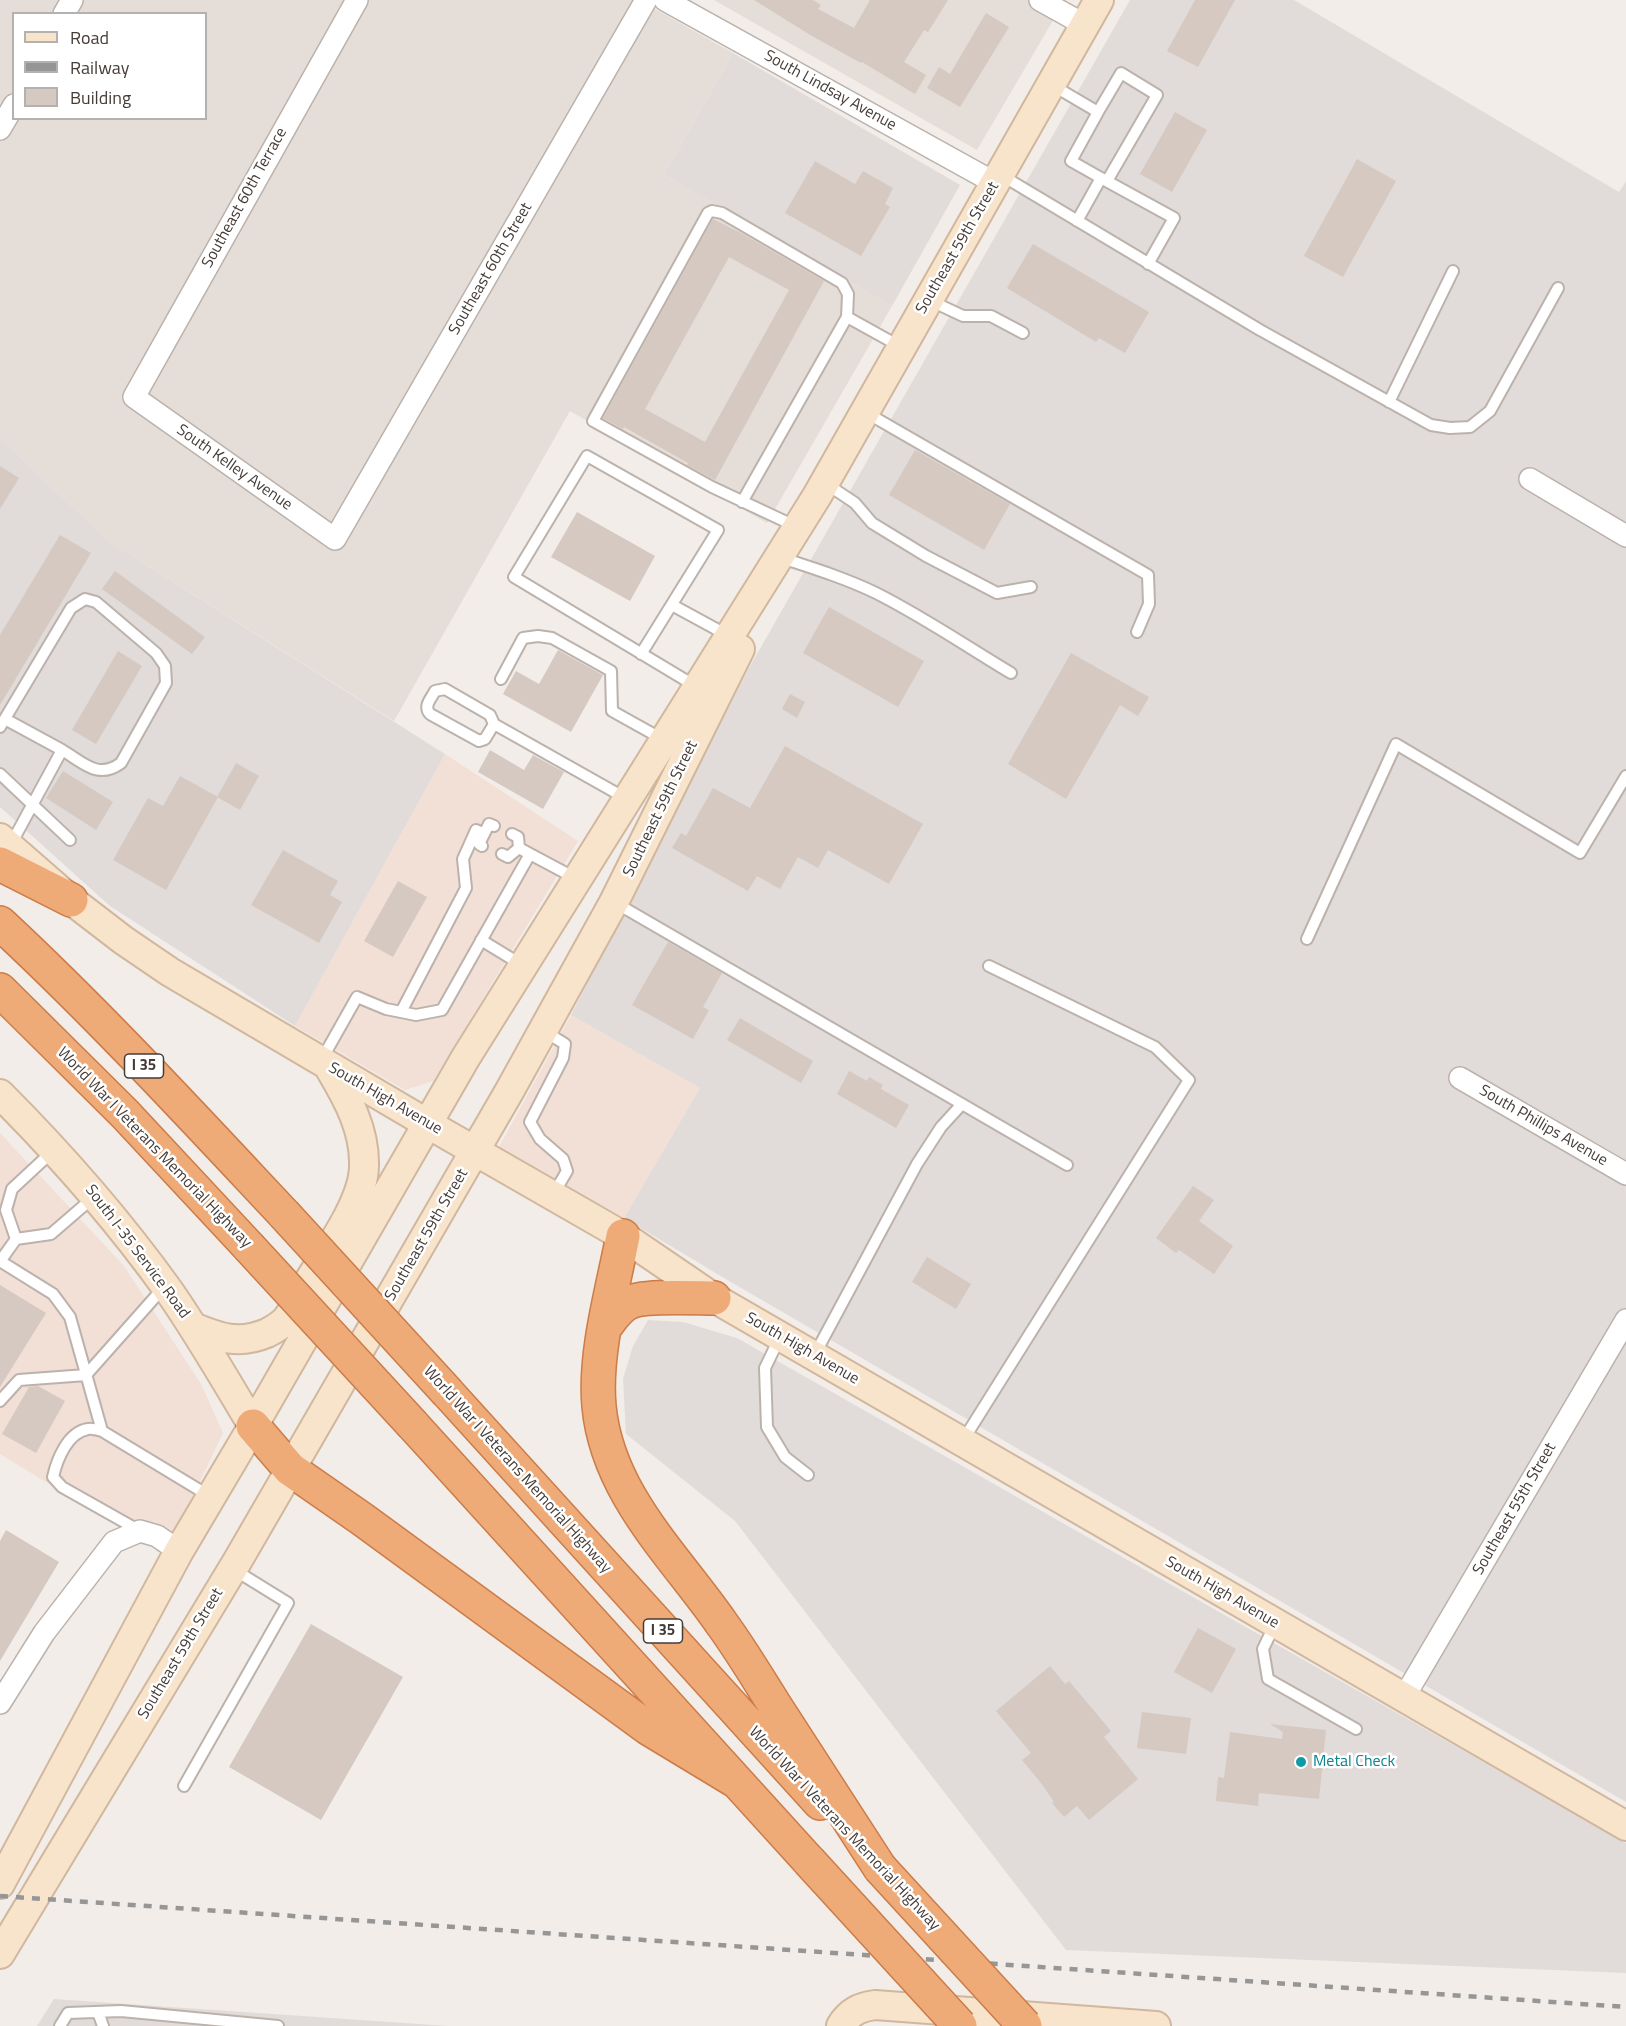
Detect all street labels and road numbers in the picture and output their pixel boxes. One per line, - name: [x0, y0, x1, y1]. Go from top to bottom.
- street label: South Lindsay Avenue: [761, 47, 899, 135]
- street label: Southeast 60th Terrace: [198, 125, 292, 271]
- street label: Southeast 59th Street: [912, 179, 1004, 317]
- street label: Southeast 60th Street: [445, 200, 537, 338]
- street label: South Kelley Avenue: [172, 421, 296, 515]
- street label: Southeast 59th Street: [620, 738, 702, 880]
- street label: World War I Veterans Memorial Highway: [53, 1044, 255, 1252]
- road number: I 35: [124, 1054, 164, 1078]
- street label: South High Avenue: [325, 1059, 445, 1139]
- street label: South Phillips Avenue: [1475, 1081, 1611, 1171]
- street label: Southeast 59th Street: [381, 1166, 473, 1304]
- street label: South I-35 Service Road: [80, 1181, 194, 1323]
- street label: South High Avenue: [742, 1309, 862, 1389]
- street label: World War I Veterans Memorial Highway: [419, 1363, 615, 1577]
- street label: Southeast 55th Street: [1469, 1440, 1561, 1578]
- street label: South High Avenue: [1162, 1553, 1282, 1633]
- street label: Southeast 59th Street: [134, 1585, 228, 1723]
- road number: I 35: [644, 1619, 682, 1643]
- street label: World War I Veterans Memorial Highway: [744, 1723, 944, 1935]

